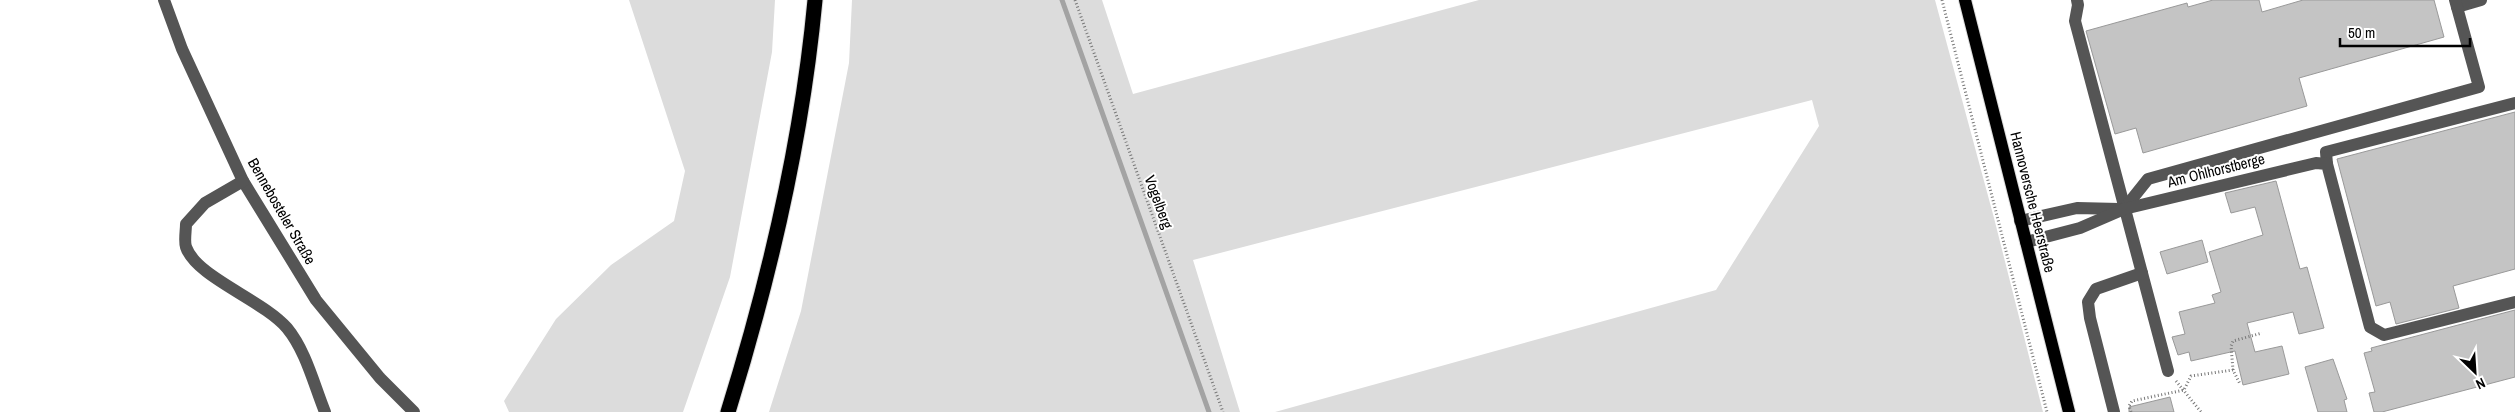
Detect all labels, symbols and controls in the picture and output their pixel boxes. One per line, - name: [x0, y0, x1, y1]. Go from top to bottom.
- scale bar: [2340, 15, 2470, 47]
- text: 50 m: [2348, 22, 2375, 43]
- street label: Hannoversche Heerstraße: [2005, 129, 2061, 275]
- street label: Am Ohlhorstberge: [2164, 148, 2267, 193]
- street label: Bennebosteler Straße: [243, 154, 321, 268]
- street label: Vogelberg: [1140, 172, 1178, 232]
- north arrow: [2450, 347, 2500, 397]
- text: N: [2473, 374, 2488, 394]

